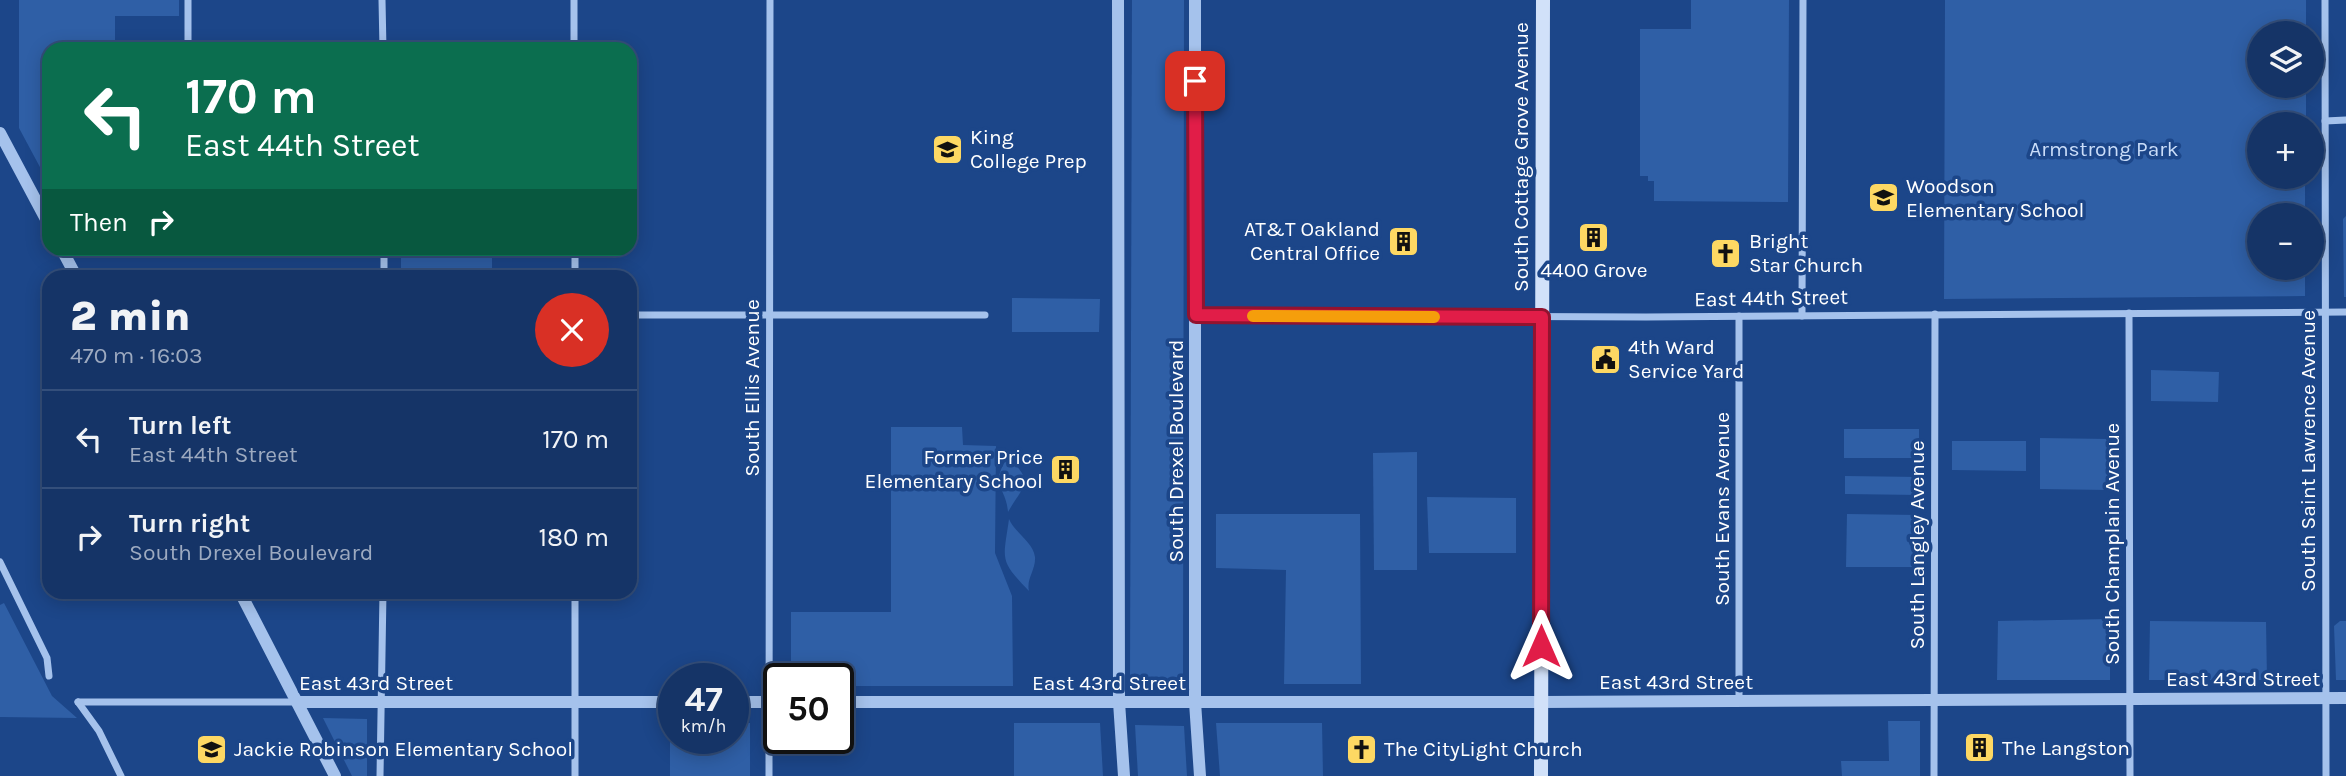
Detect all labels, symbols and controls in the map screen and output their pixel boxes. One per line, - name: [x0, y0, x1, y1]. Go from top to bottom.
- map controls: [2247, 21, 2324, 280]
- button: layers: [2247, 21, 2324, 98]
- street label: South Cottage Grove Avenue: [1509, 22, 1533, 292]
- pin: [1165, 51, 1225, 111]
- icon: arrive: [1176, 62, 1214, 100]
- text: 170 m: [185, 68, 317, 125]
- icon: left: [70, 70, 161, 161]
- button: +: [2247, 112, 2324, 189]
- place label: King College Prep: [970, 125, 1087, 173]
- text: East 44th Street: [185, 127, 420, 164]
- school or university icon: King College Prep: [930, 132, 964, 166]
- park label: Armstrong Park: [2029, 137, 2179, 161]
- place label: Woodson Elementary School: [1906, 174, 2084, 222]
- school or university icon: Woodson Elementary School: [1866, 181, 1900, 215]
- icon: right: [142, 203, 180, 241]
- button: −: [2247, 203, 2324, 280]
- text: Then: [70, 207, 128, 238]
- place label: AT&T Oakland Central Office: [1244, 217, 1380, 265]
- building icon: 4400 Grove: [1577, 221, 1611, 255]
- building icon: AT&T Oakland Central Office: [1386, 224, 1420, 258]
- place label: Bright Star Church: [1749, 229, 1863, 277]
- church icon: Bright Star Church: [1709, 236, 1743, 270]
- place label: 4400 Grove: [1540, 258, 1648, 282]
- street label: East 44th Street: [1694, 285, 1848, 311]
- text: 2 min: [70, 291, 190, 341]
- button: close: [535, 293, 609, 367]
- street label: South Ellis Avenue: [740, 299, 764, 477]
- street label: South Saint Lawrence Avenue: [2296, 310, 2320, 592]
- place label: 4th Ward Service Yard: [1628, 335, 1744, 383]
- street label: South Drexel Boulevard: [1164, 339, 1188, 563]
- text: 470 m · 16:03: [70, 342, 203, 369]
- public building icon: 4th Ward Service Yard: [1588, 342, 1622, 376]
- text: Turn left: [129, 410, 231, 441]
- street label: South Evans Avenue: [1710, 412, 1734, 606]
- icon: left: [70, 420, 108, 458]
- street label: South Champlain Avenue: [2100, 423, 2124, 665]
- text: 170 m: [542, 424, 609, 455]
- text: East 44th Street: [129, 441, 298, 468]
- street label: South Langley Avenue: [1905, 441, 1929, 649]
- place label: Former Price Elementary School: [865, 445, 1043, 493]
- building icon: Former Price Elementary School: [1049, 452, 1083, 486]
- text: Turn right: [129, 508, 250, 539]
- icon: right: [70, 518, 108, 556]
- text: 180 m: [539, 522, 609, 553]
- text: South Drexel Boulevard: [129, 539, 373, 566]
- position arrow: [1504, 609, 1578, 683]
- speed limit sign: 50: [763, 663, 854, 754]
- street label: East 43rd Street: [2166, 667, 2320, 691]
- street label: East 43rd Street: [1599, 670, 1753, 694]
- street label: East 43rd Street: [299, 671, 453, 695]
- street label: East 43rd Street: [1032, 671, 1186, 695]
- text: 47: [684, 679, 723, 720]
- text: km/h: [681, 715, 726, 737]
- building icon: The Langston: [1962, 731, 1996, 765]
- school or university icon: Jackie Robinson Elementary School: [194, 732, 228, 766]
- church icon: The CityLight Church: [1344, 732, 1378, 766]
- place label: The Langston: [2002, 736, 2130, 760]
- place label: Jackie Robinson Elementary School: [234, 737, 573, 761]
- place label: The CityLight Church: [1384, 737, 1583, 761]

